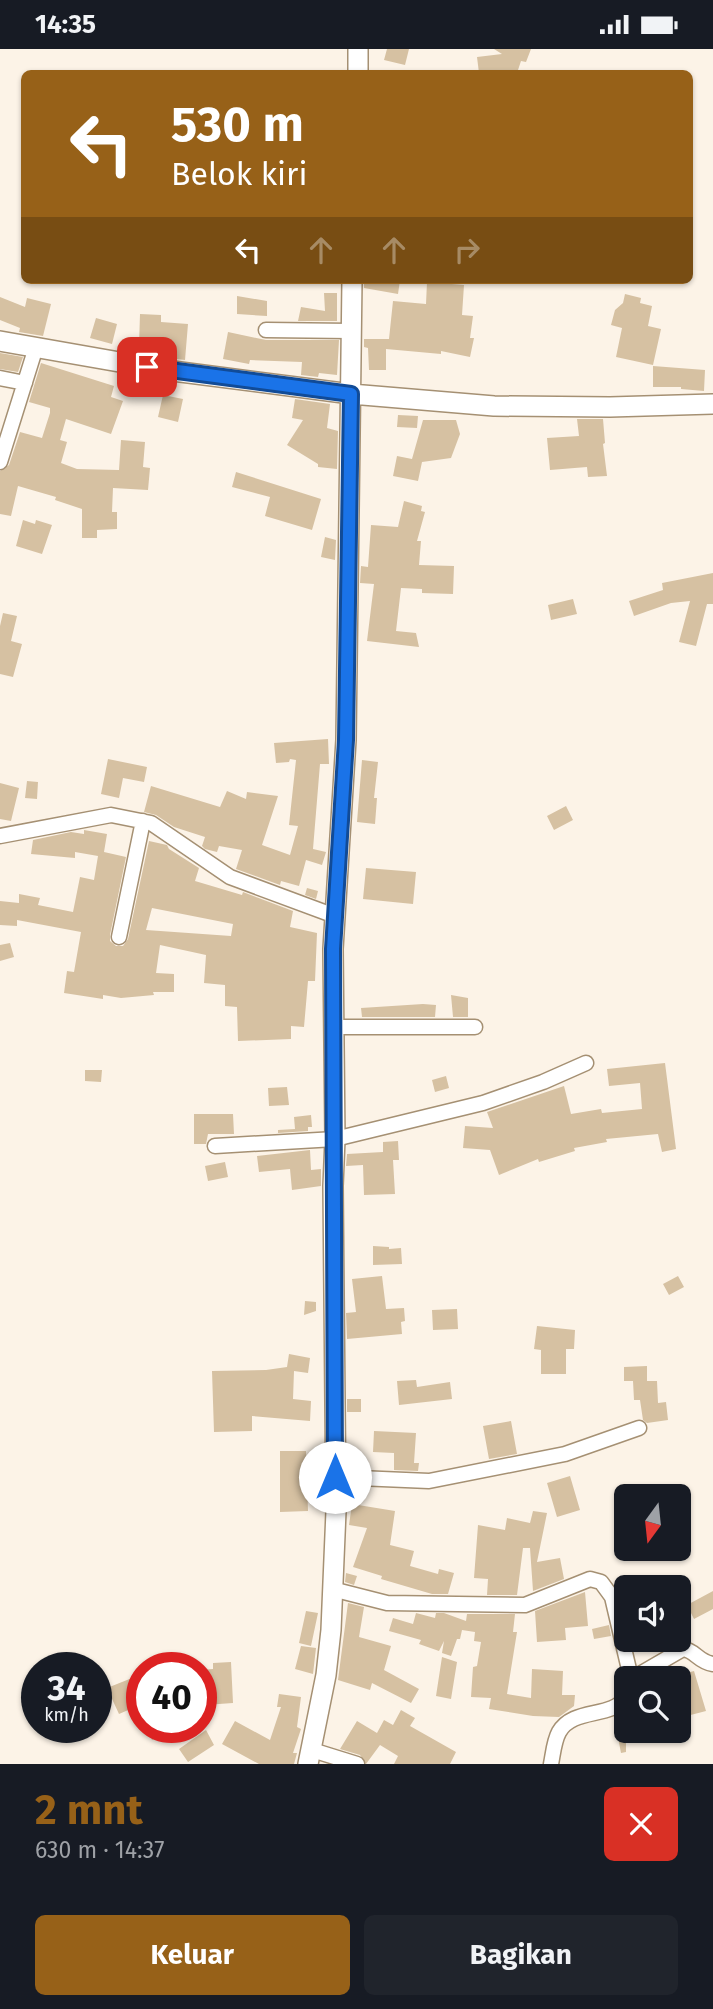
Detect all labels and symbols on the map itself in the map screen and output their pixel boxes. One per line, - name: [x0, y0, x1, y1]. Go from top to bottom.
- pin: [117, 337, 177, 397]
- position arrow: [298, 1440, 372, 1514]
- north arrow: [614, 1484, 691, 1561]
- speed limit sign: 40: [126, 1652, 217, 1743]

